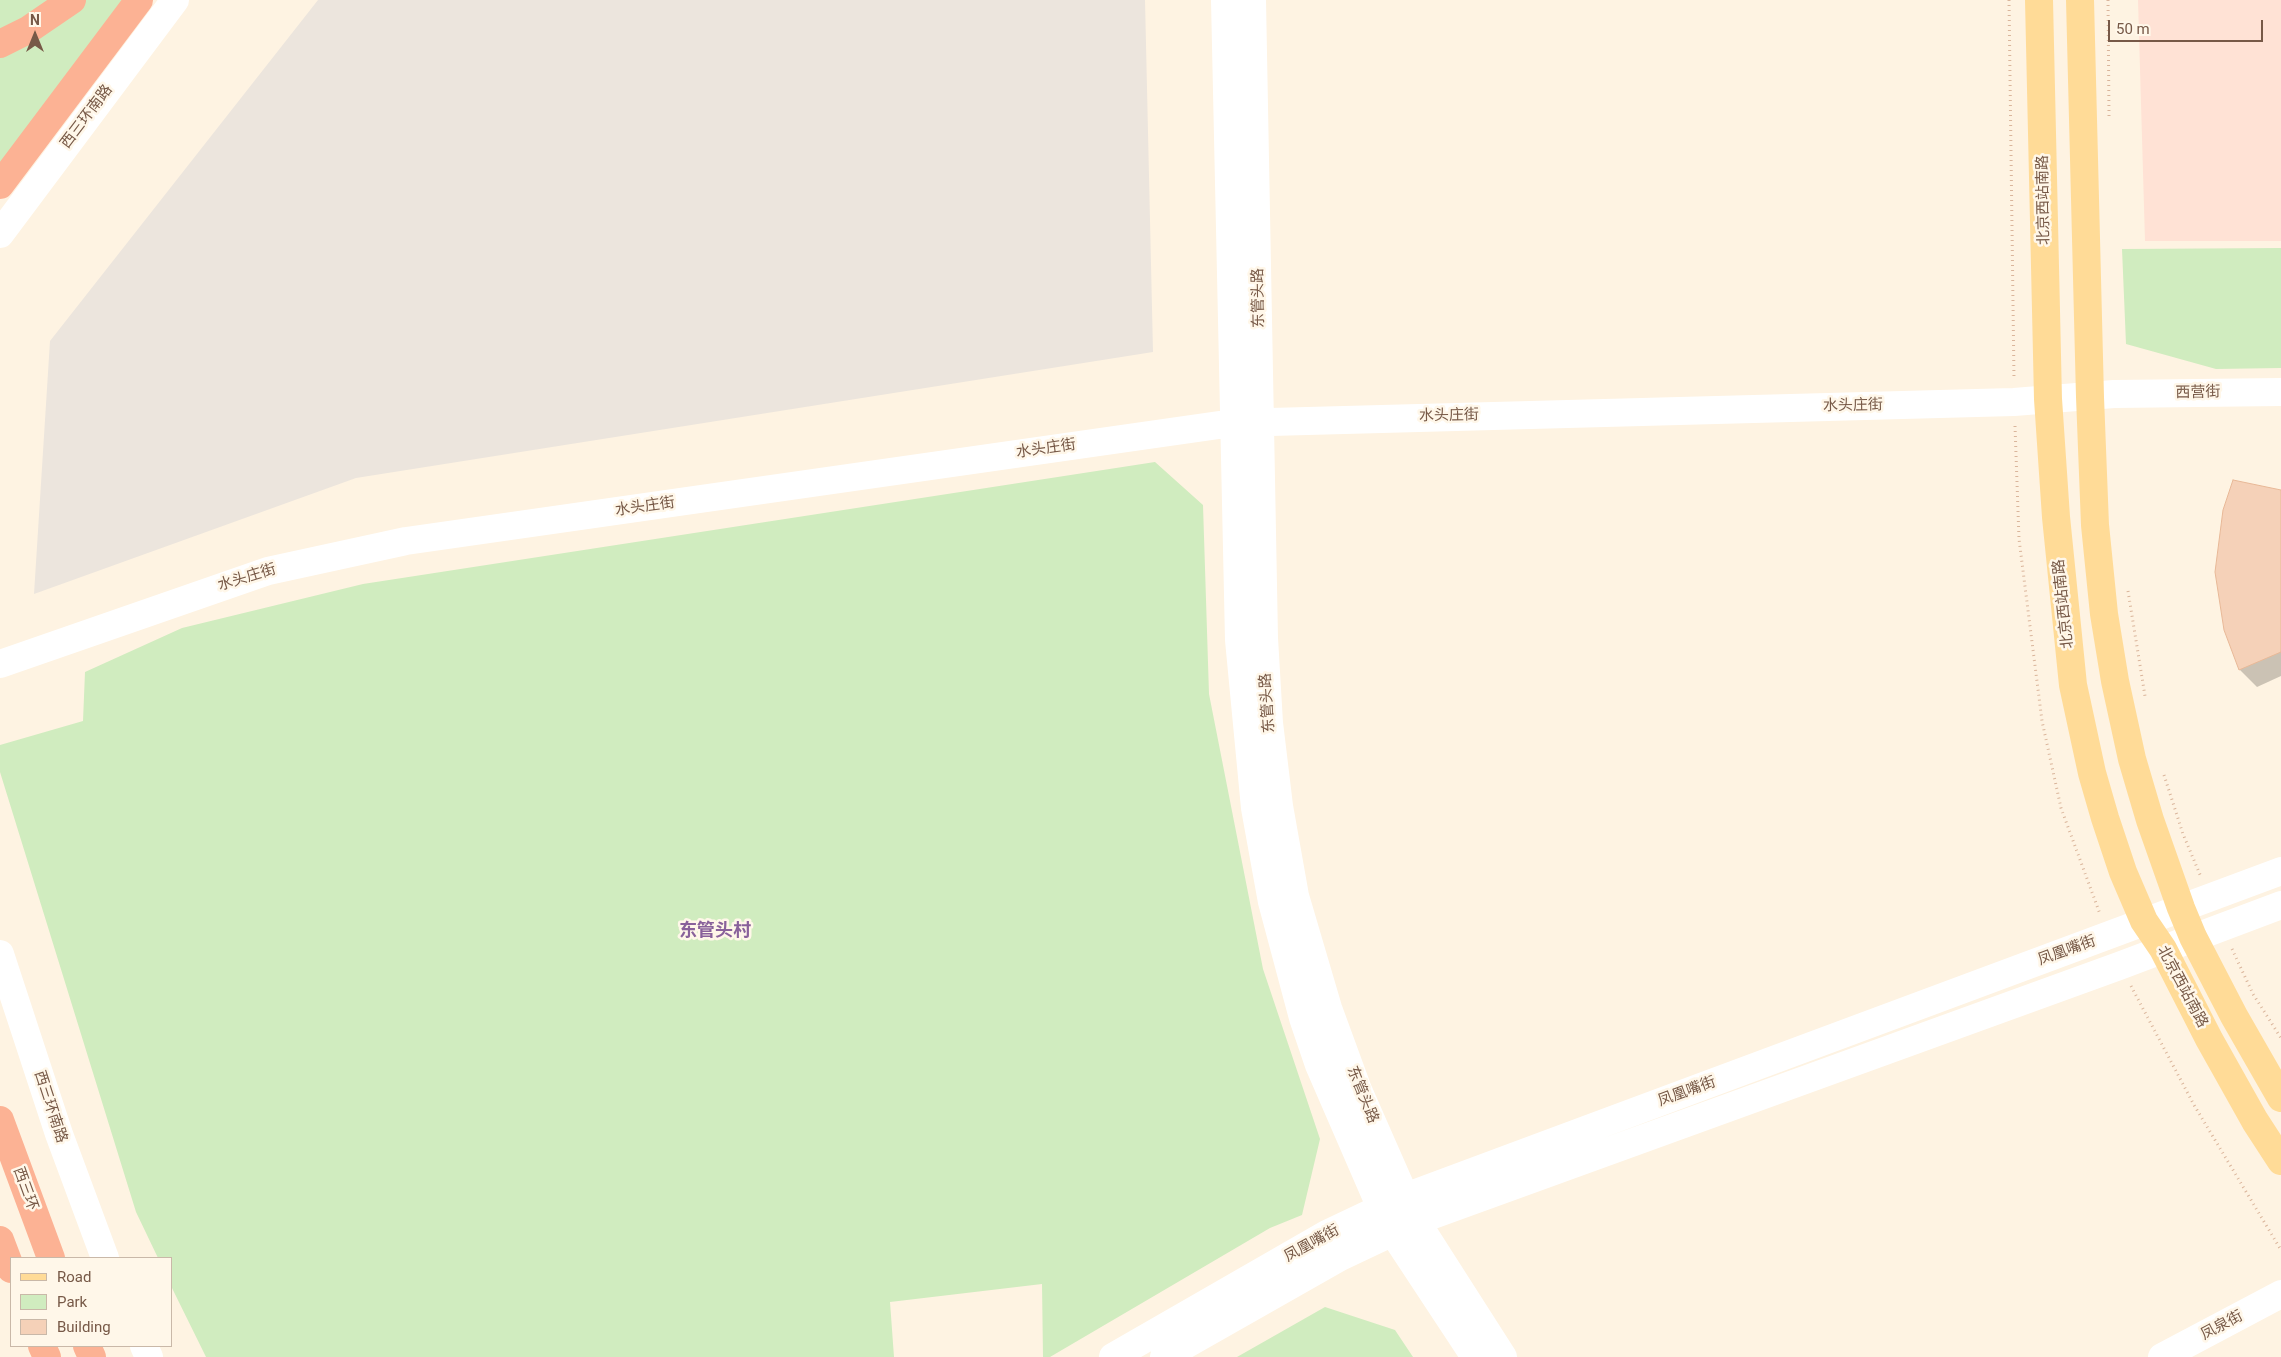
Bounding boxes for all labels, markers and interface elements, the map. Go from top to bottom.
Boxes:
north arrow [10,10,60,60]
scale bar [2111,10,2266,42]
text: N [30,12,40,28]
text: 50 m [2116,20,2150,38]
street label: 西三环南路 [57,82,117,152]
street label: 北京西站南路 [2034,155,2054,245]
street label: 东管头路 [1249,268,1269,328]
street label: 西营街 [2175,384,2221,402]
street label: 水头庄街 [1823,396,1883,416]
street label: 水头庄街 [1419,406,1479,426]
street label: 水头庄街 [1015,436,1077,462]
street label: 水头庄街 [614,494,676,520]
street label: 北京西站南路 [2050,558,2078,650]
street label: 水头庄街 [216,561,278,595]
street label: 东管头路 [1257,672,1279,734]
district label: 东管头村 [679,920,751,942]
street label: 凤凰嘴街 [2036,932,2098,970]
street label: 北京西站南路 [2153,943,2211,1031]
street label: 东管头路 [1342,1064,1382,1126]
street label: 西三环南路 [30,1069,70,1145]
street label: 凤凰嘴街 [1656,1073,1718,1111]
street label: 西三环 [9,1165,41,1213]
street label: 凤凰嘴街 [1281,1222,1343,1266]
legend [10,1257,172,1347]
text: Road [57,1268,91,1286]
text: Park [57,1293,87,1311]
street label: 凤泉街 [2198,1307,2246,1345]
text: Building [57,1318,111,1336]

